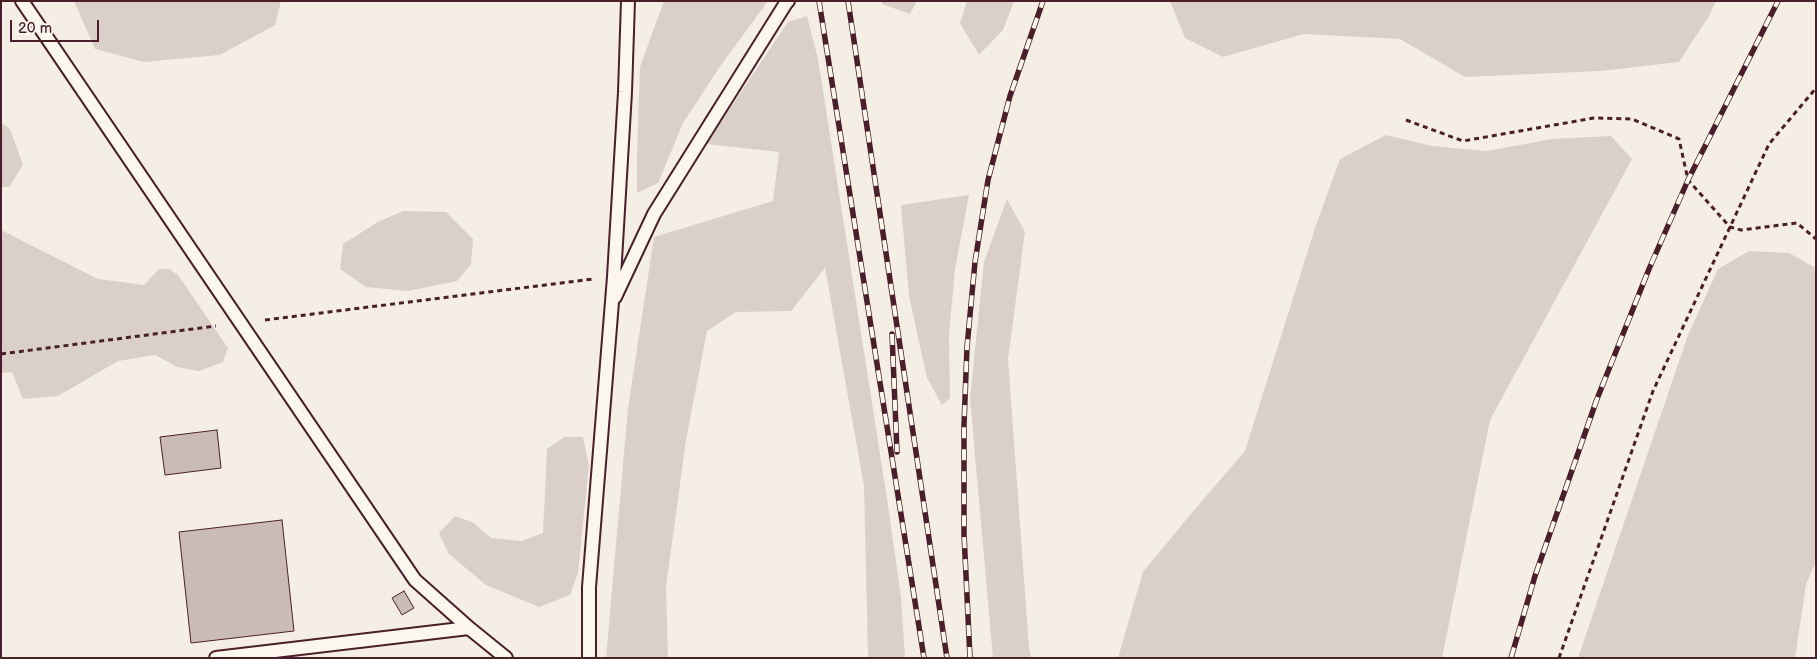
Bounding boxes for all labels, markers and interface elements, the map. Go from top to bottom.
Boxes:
scale bar [12,10,101,42]
text: 20 m [18,19,52,38]

